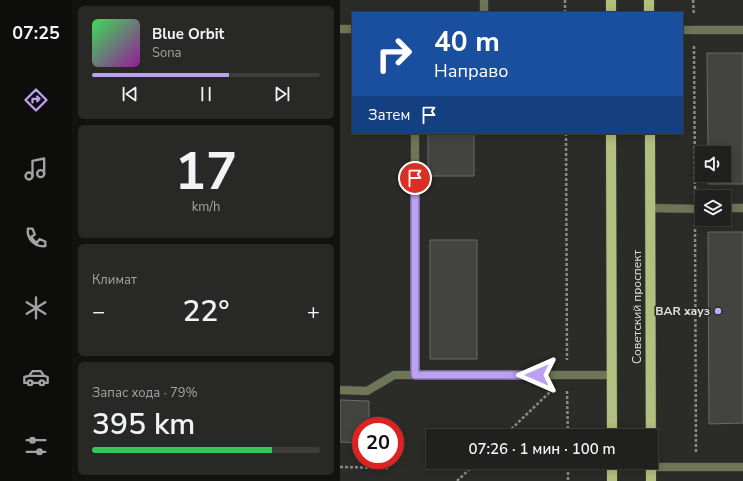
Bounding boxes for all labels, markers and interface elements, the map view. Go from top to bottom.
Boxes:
text: 07:25 [12,21,60,45]
text: 40 m [434,23,500,61]
text: Blue Orbit [152,24,224,44]
icon: right [368,28,420,80]
text: Sona [152,44,182,62]
text: Направо [434,59,508,83]
icon: previous [119,83,141,105]
icon: pause [195,83,217,105]
icon: next [271,83,293,105]
icon: directions [22,86,50,114]
icon: arrive [418,104,440,126]
text: Затем [368,105,410,125]
text: 17 [175,136,237,207]
map controls [695,146,731,226]
button: sound [695,146,731,182]
icon: music [22,155,50,183]
pin [398,161,432,195]
icon: arrive [404,167,426,189]
button: layers [695,190,731,226]
text: km/h [192,198,220,216]
icon: phone [22,224,50,252]
street label: Советский проспект [629,249,645,364]
text: Климат [92,271,137,289]
text: 22° [182,291,230,332]
icon: climate [22,294,50,322]
text: − [92,297,105,327]
text: + [307,297,320,327]
place label: BAR хауз [655,303,710,319]
marker: BAR хауз [713,306,723,316]
position arrow [516,354,558,396]
icon: car [22,363,50,391]
text: Запас хода · 79% [92,384,198,402]
text: 395 km [92,404,195,445]
speed limit sign: 20 [352,417,404,469]
icon: filters [22,432,50,460]
text: 07:26 · 1 мин · 100 m [468,439,616,459]

